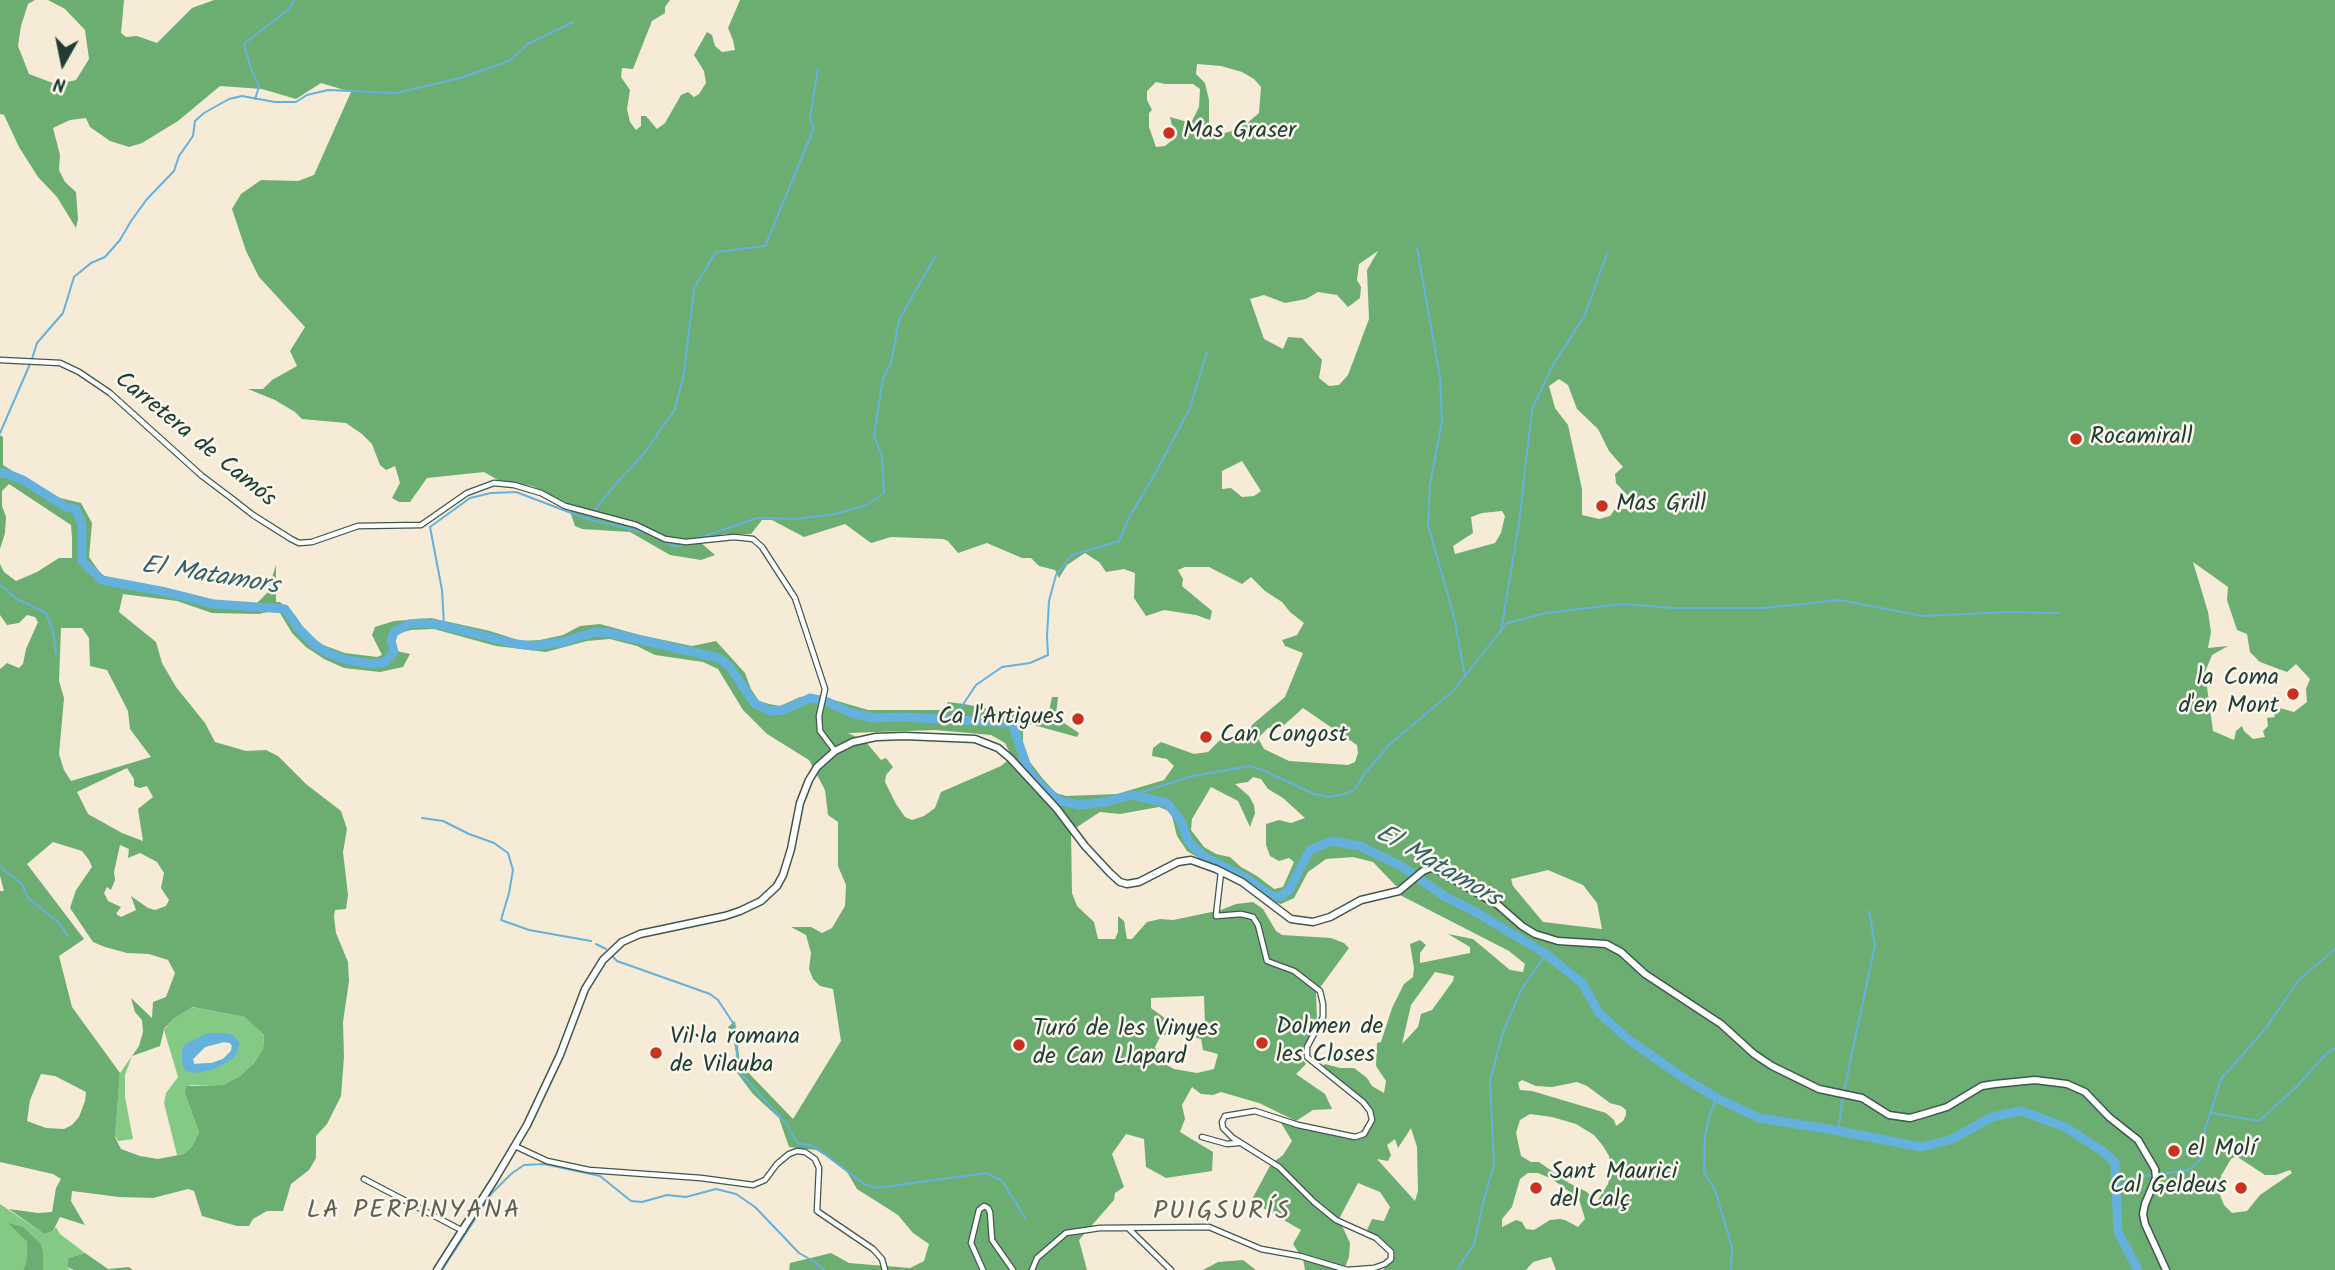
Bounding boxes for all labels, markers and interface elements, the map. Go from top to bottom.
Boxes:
north arrow [28,28,98,98]
text: N [51,68,68,99]
place label: Mas Graser [1183,119,1296,147]
marker: Mas Graser [1161,125,1177,141]
street label: Carretera de Camós [107,367,281,515]
place label: Rocamirall [2090,425,2193,453]
marker: Rocamirall [2068,431,2084,447]
place label: Mas Grill [1616,492,1706,520]
marker: Mas Grill [1594,498,1610,514]
water label: El Matamors [139,552,281,604]
place label: la Coma d'en Mont [2178,666,2279,722]
marker: la Coma d'en Mont [2285,686,2301,702]
place label: Ca l'Artigues [938,705,1064,733]
marker: Ca l'Artigues [1070,711,1086,727]
place label: Can Congost [1220,723,1348,751]
marker: Can Congost [1198,729,1214,745]
water label: El Matamors [1369,820,1505,916]
place label: Dolmen de les Closes [1276,1015,1383,1071]
place label: Turó de les Vinyes de Can Llapard [1033,1017,1218,1073]
place label: Vil·la romana de Vilauba [670,1025,800,1081]
marker: Dolmen de les Closes [1254,1035,1270,1051]
marker: Turó de les Vinyes de Can Llapard [1011,1037,1027,1053]
marker: Vil·la romana de Vilauba [648,1045,664,1061]
place label: el Molí [2188,1137,2256,1165]
marker: el Molí [2166,1143,2182,1159]
place label: Sant Maurici del Calç [1550,1160,1677,1216]
place label: Cal Geldeus [2110,1174,2227,1202]
marker: Sant Maurici del Calç [1528,1180,1544,1196]
marker: Cal Geldeus [2233,1180,2249,1196]
district label: LA PERPINYANA [308,1197,520,1229]
district label: PUIGSURÍS [1154,1198,1290,1230]

